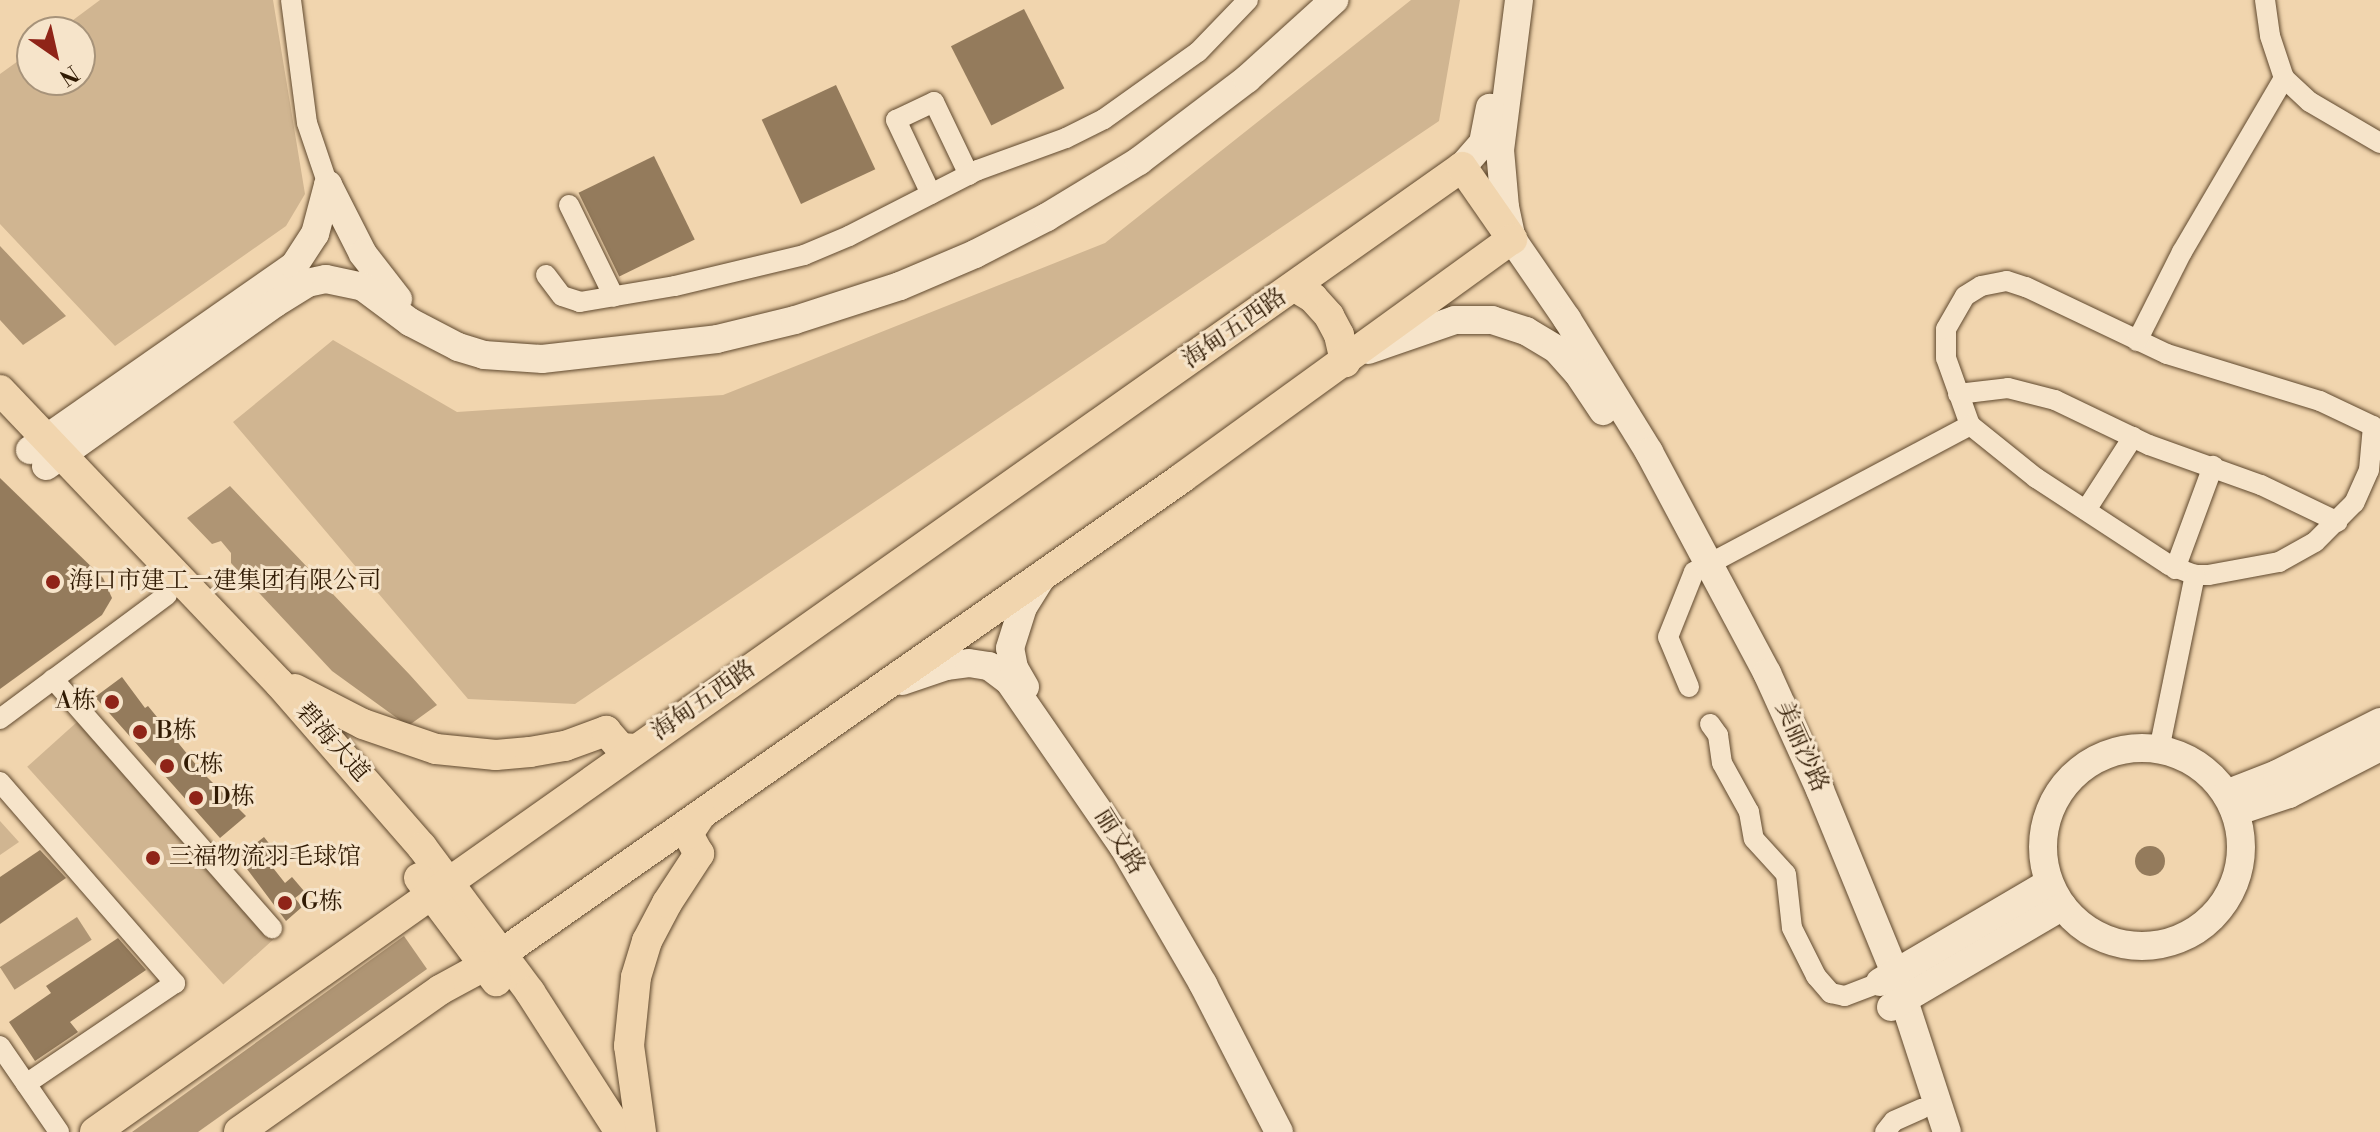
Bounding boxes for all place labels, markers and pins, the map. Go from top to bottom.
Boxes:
place label: 海口市建工一建集团有限公司 [69,568,381,596]
marker: 海口市建工一建集团有限公司 [44,573,62,591]
place label: A栋 [56,688,96,716]
marker: A栋 [103,693,121,711]
place label: B栋 [156,718,197,746]
marker: B栋 [131,723,149,741]
place label: C栋 [183,752,223,780]
marker: C栋 [158,757,176,775]
place label: D栋 [212,784,255,812]
marker: D栋 [187,789,205,807]
place label: 三福物流羽毛球馆 [169,844,361,872]
marker: 三福物流羽毛球馆 [144,849,162,867]
place label: G栋 [301,889,343,917]
marker: G栋 [276,894,294,912]

